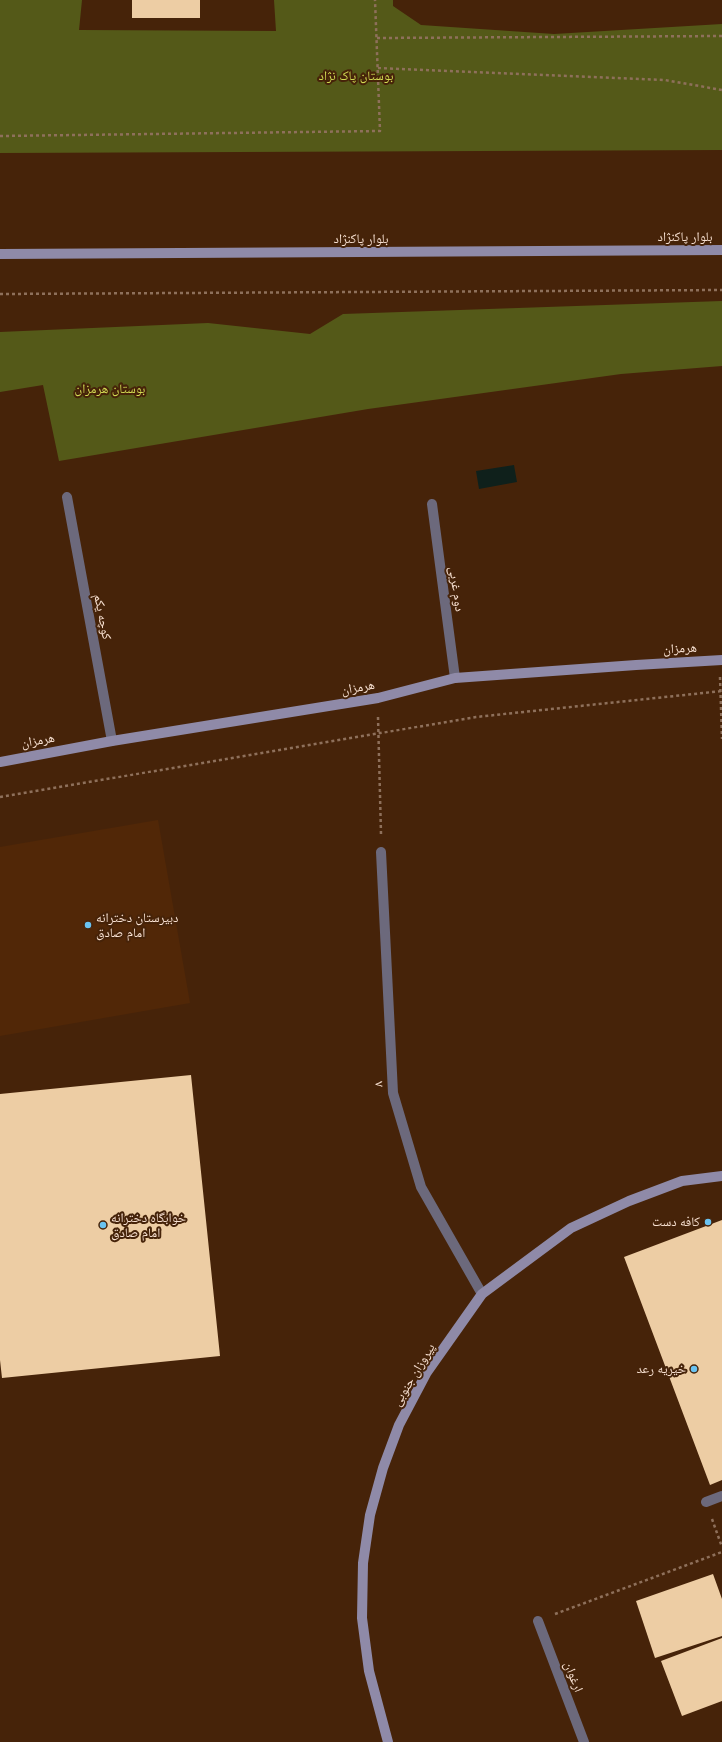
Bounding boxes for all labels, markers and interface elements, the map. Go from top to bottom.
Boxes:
park label: بوستان پاک نژاد [319,68,393,84]
street label: بلوار پاکنژاد [658,229,712,245]
street label: بلوار پاکنژاد [334,231,388,247]
park label: بوستان هرمزان [75,381,145,397]
street label: دوم غربی [445,565,467,613]
street label: کوچه یکم [90,593,114,641]
street label: هرمزان [663,640,697,658]
street label: هرمزان [340,677,376,699]
street label: هرمزان [20,730,56,752]
place label: دبیرستان دخترانه امام صادق [96,910,178,941]
marker: دبیرستان دخترانه امام صادق [83,920,93,930]
street label: ۸ [371,1081,387,1087]
place label: خوابگاه دخترانه امام صادق [111,1210,186,1241]
place label: کافه دست [652,1214,700,1230]
marker: کافه دست [703,1217,713,1227]
marker: خوابگاه دخترانه امام صادق [98,1220,108,1230]
street label: پیروزان جنوبی [389,1341,439,1409]
place label: خیریه رعد [636,1361,686,1377]
marker: خیریه رعد [689,1364,699,1374]
street label: ارغوان [560,1660,586,1694]

